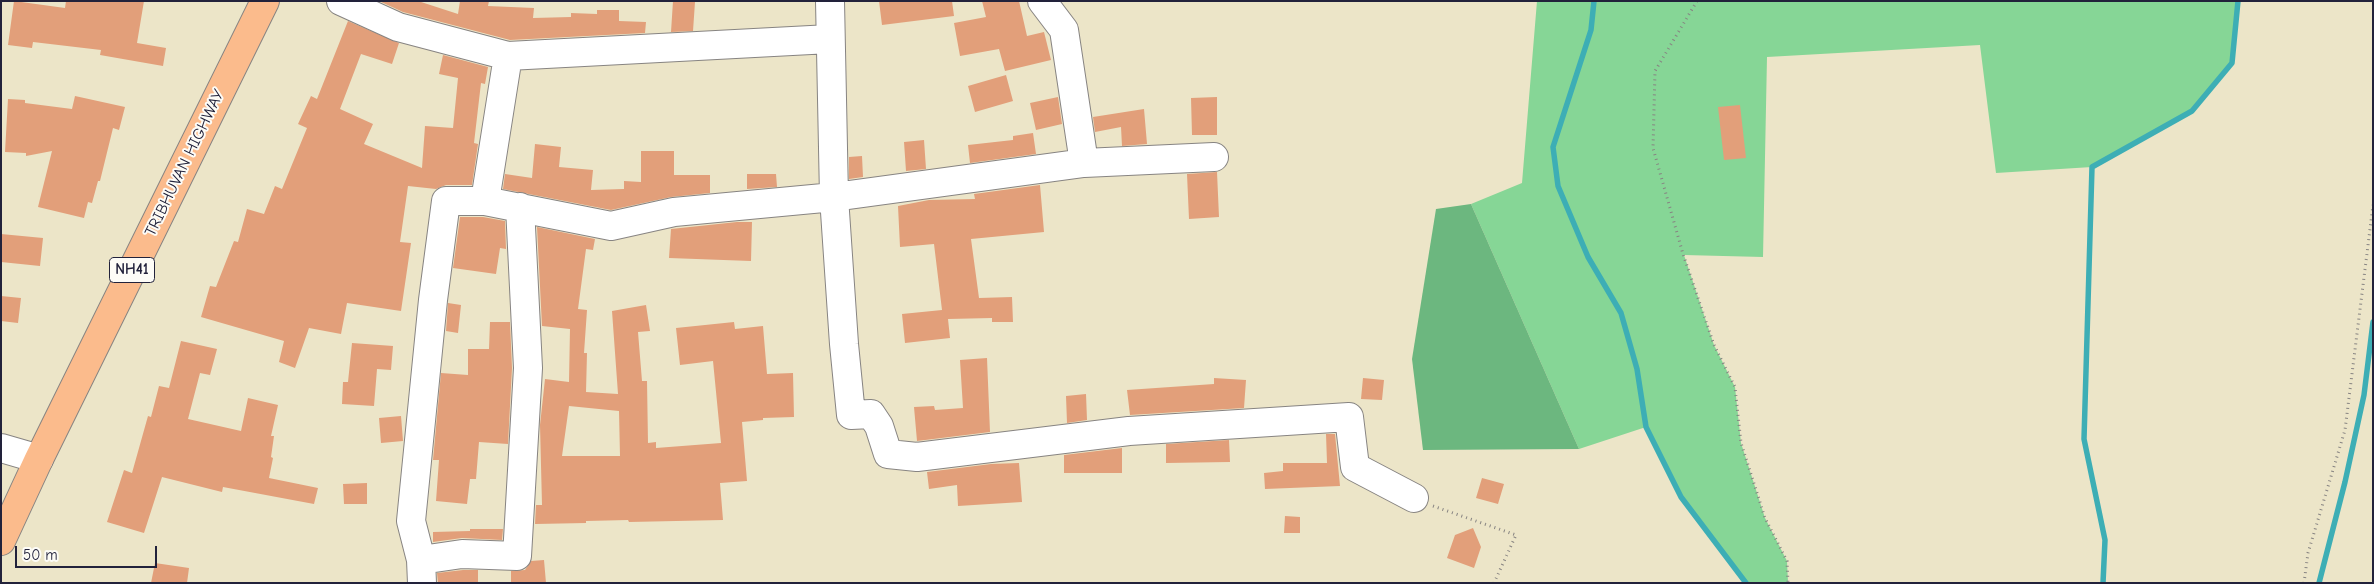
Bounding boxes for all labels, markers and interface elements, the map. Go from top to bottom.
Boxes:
street label: TRIBHUVAN HIGHWAY [141,87,229,239]
road number: NH41 [110,258,154,282]
scale bar [18,536,160,568]
text: 50 m [23,546,58,564]

